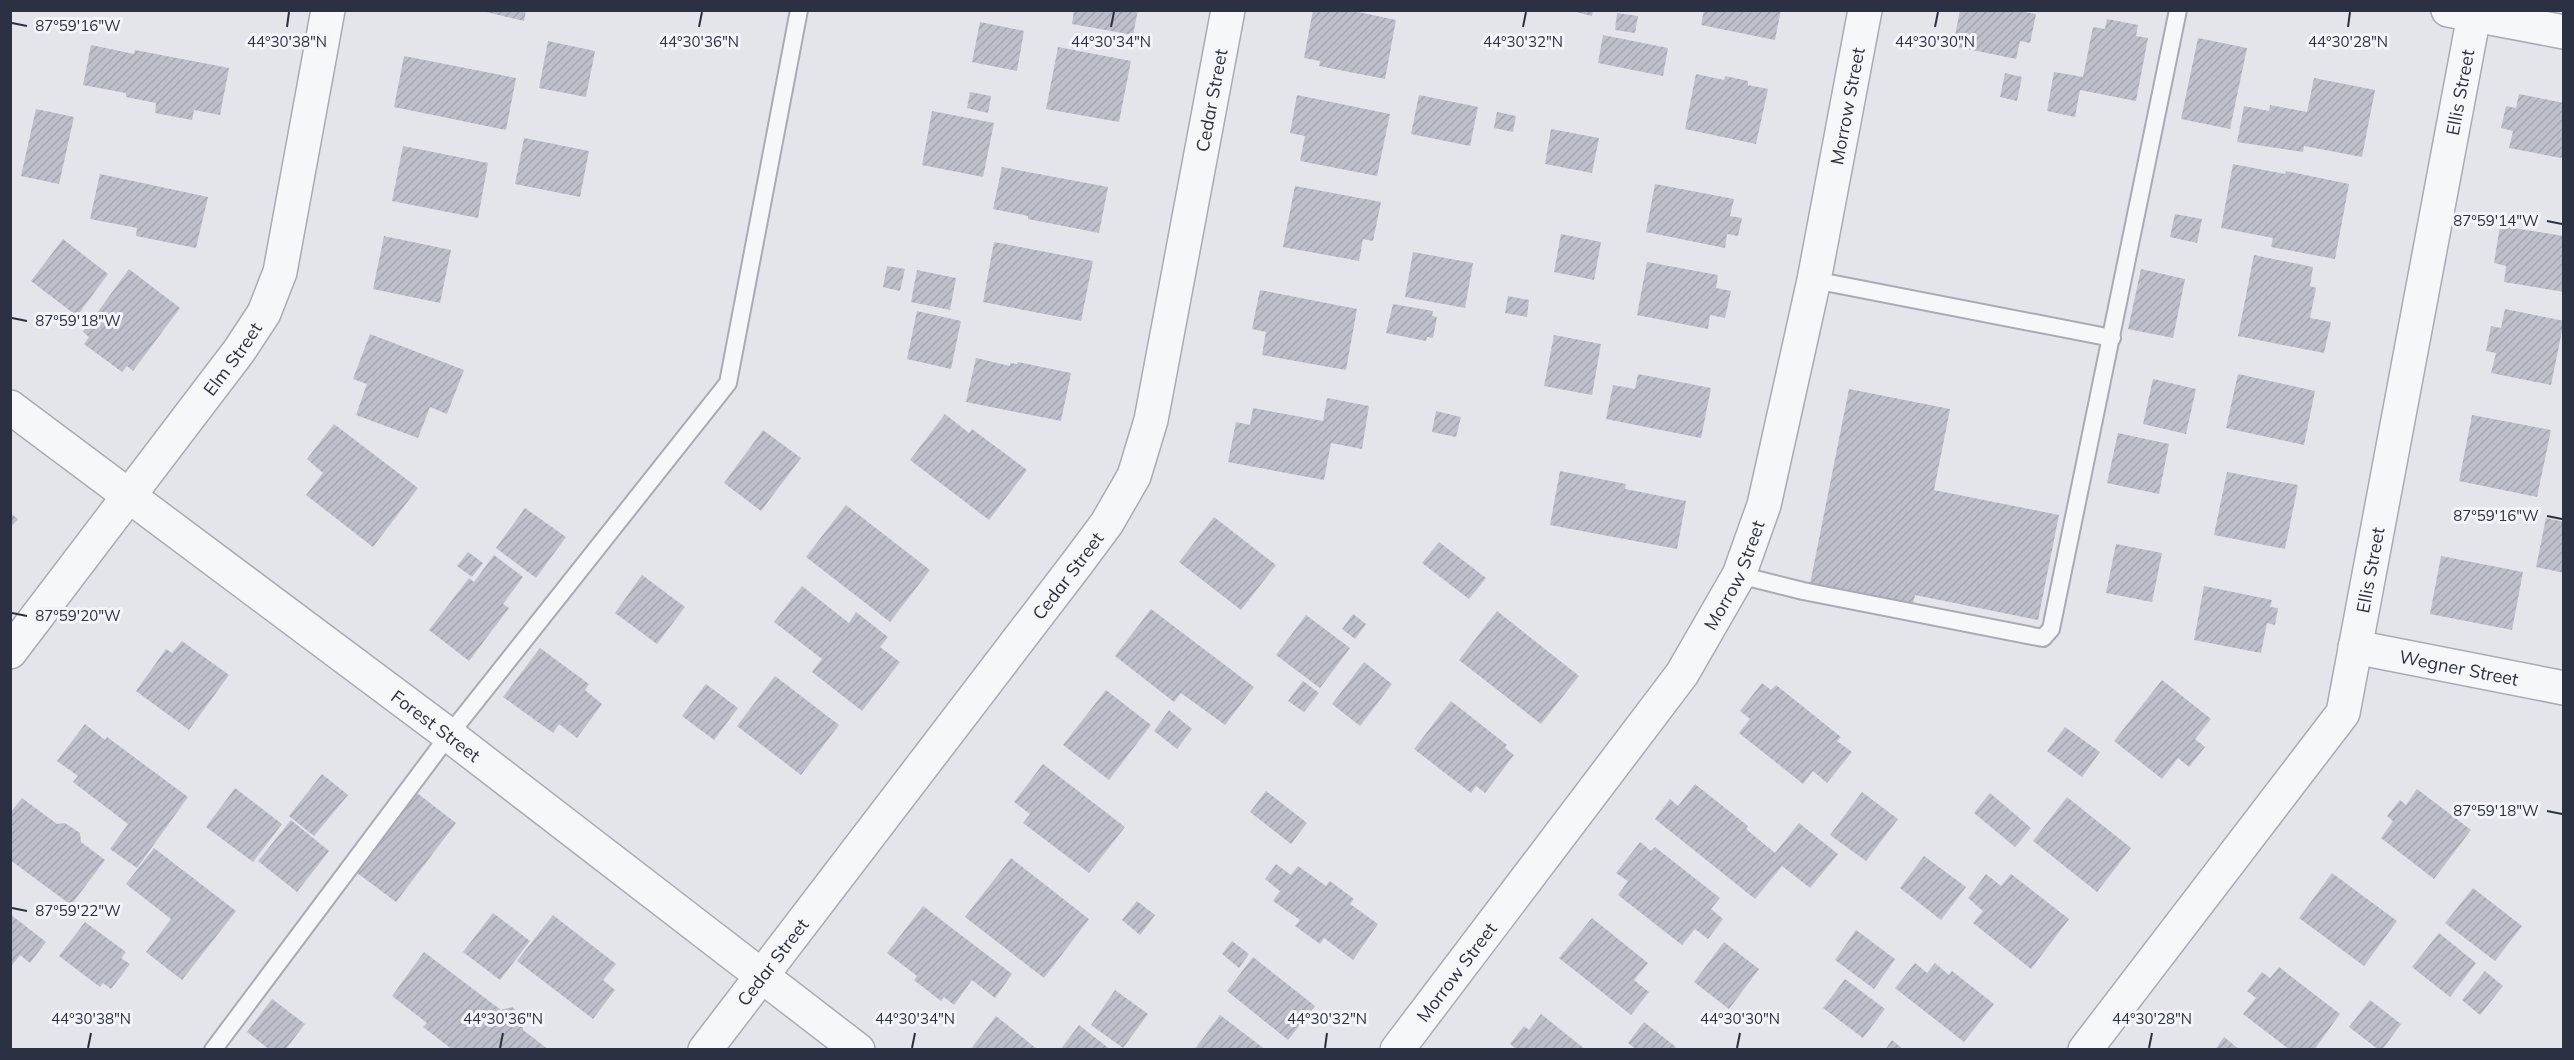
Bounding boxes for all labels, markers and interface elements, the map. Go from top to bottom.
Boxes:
text: 87°59'16"W [35,16,121,35]
text: 44°30'38"N [247,32,327,51]
text: 44°30'36"N [659,32,739,51]
text: 44°30'34"N [1071,32,1151,51]
text: 44°30'32"N [1483,32,1563,51]
text: 44°30'30"N [1895,32,1975,51]
text: 44°30'28"N [2308,32,2388,51]
street label: Morrow Street [1825,45,1869,167]
street label: Cedar Street [1190,47,1232,153]
street label: Ellis Street [2440,47,2479,137]
text: 87°59'14"W [2453,211,2539,230]
text: 87°59'18"W [35,311,121,330]
street label: Elm Street [198,318,266,400]
text: 87°59'16"W [2453,506,2539,525]
street label: Morrow Street [1698,517,1769,634]
street label: Ellis Street [2351,525,2389,615]
street label: Cedar Street [1027,527,1108,624]
text: 87°59'20"W [35,606,121,625]
street label: Wegner Street [2397,644,2521,690]
street label: Forest Street [387,684,485,767]
text: 87°59'18"W [2453,801,2539,820]
text: 87°59'22"W [35,901,121,920]
street label: Cedar Street [732,913,813,1010]
street label: Morrow Street [1411,918,1501,1026]
text: 44°30'38"N [51,1009,131,1028]
text: 44°30'36"N [463,1009,543,1028]
text: 44°30'34"N [875,1009,955,1028]
text: 44°30'32"N [1287,1009,1367,1028]
text: 44°30'30"N [1700,1009,1780,1028]
text: 44°30'28"N [2112,1009,2192,1028]

